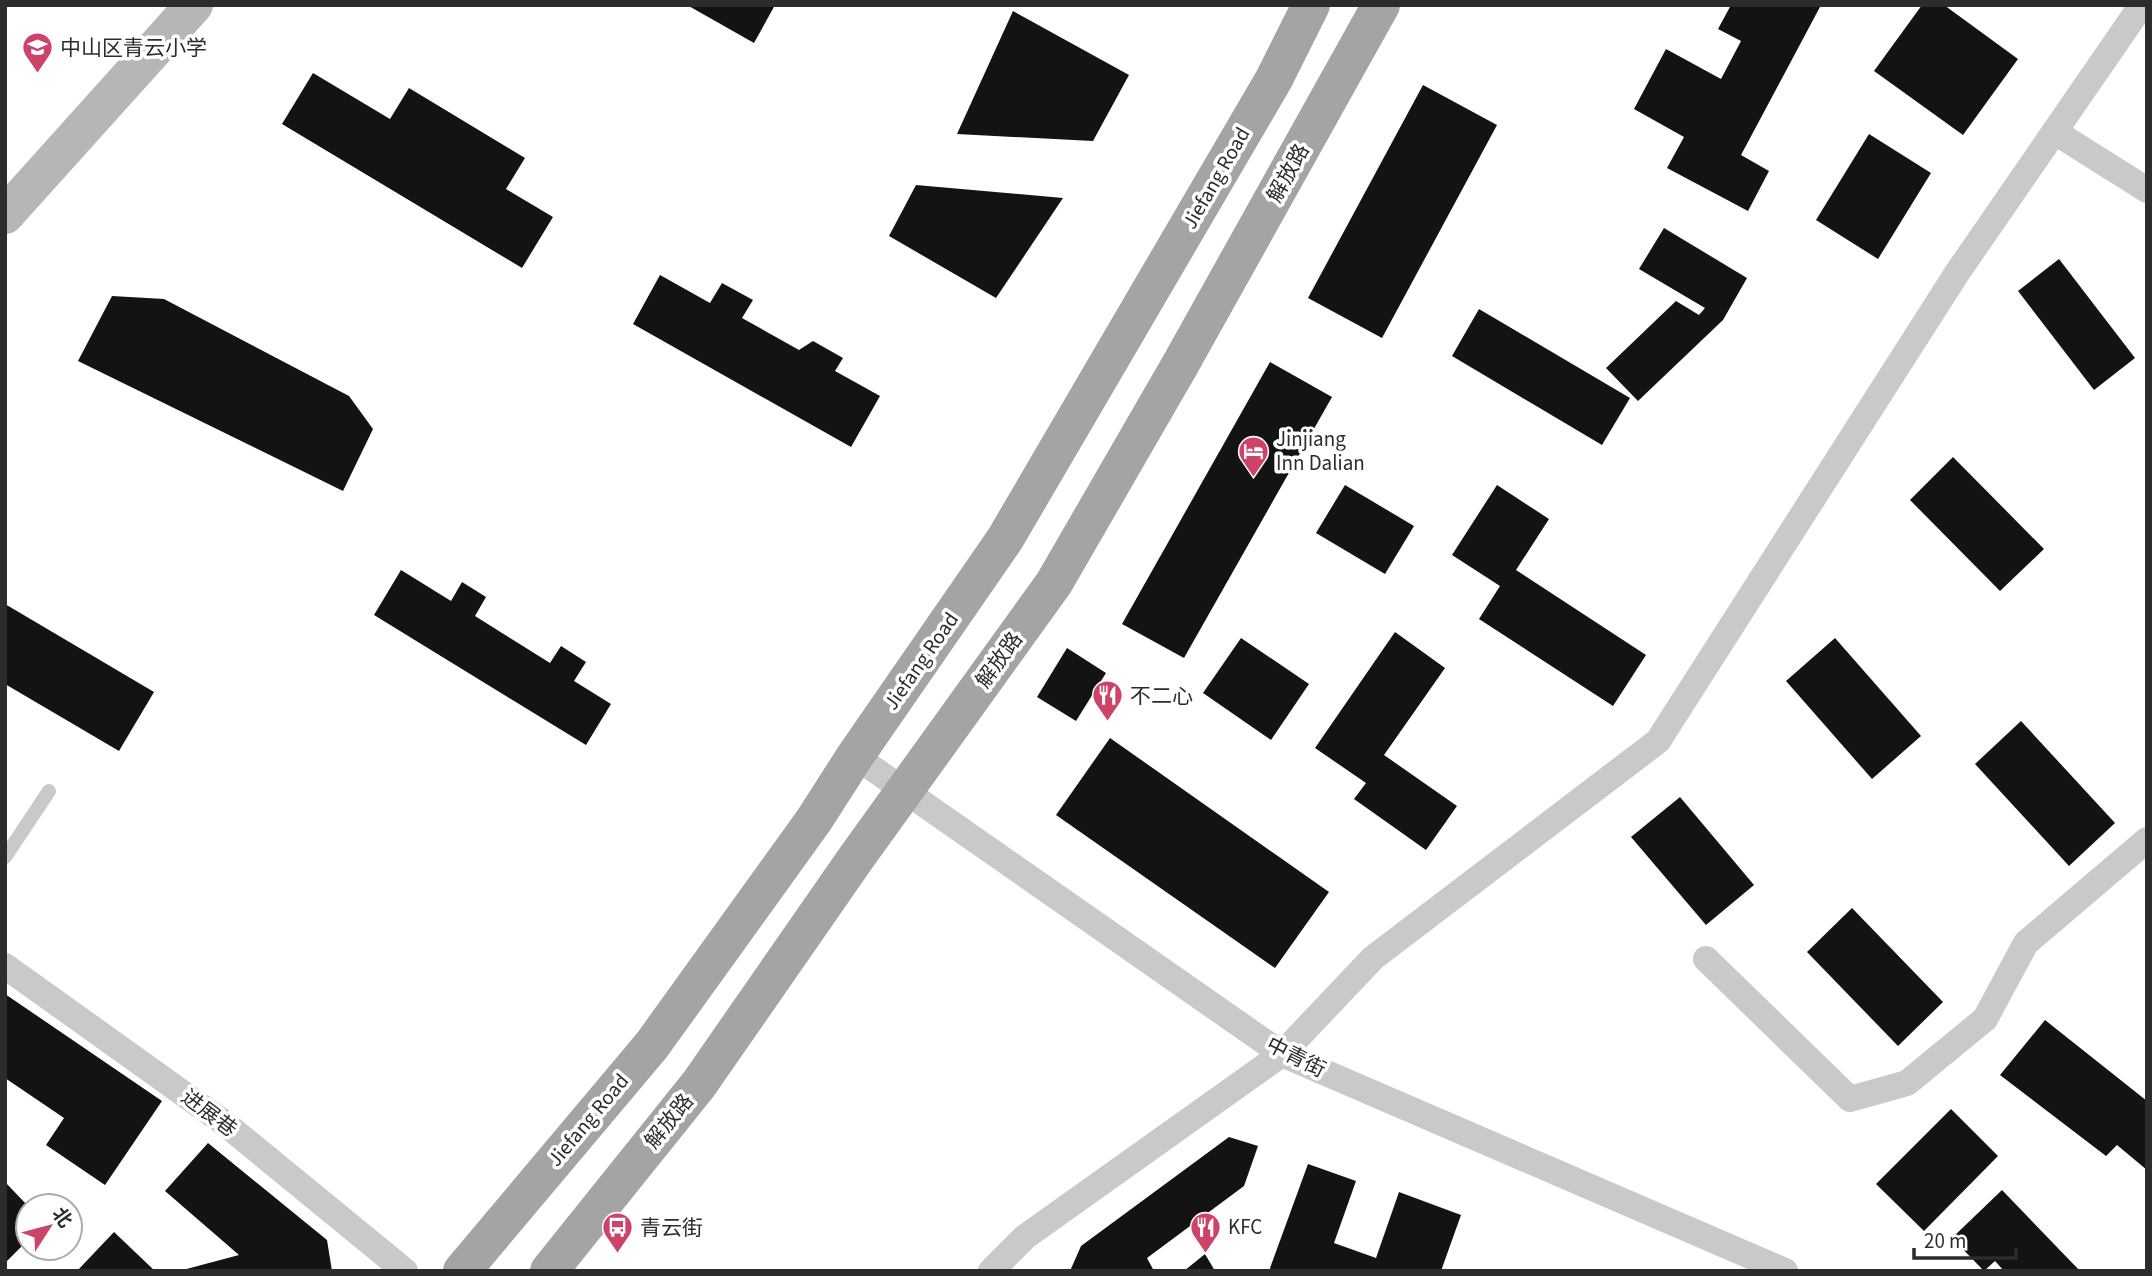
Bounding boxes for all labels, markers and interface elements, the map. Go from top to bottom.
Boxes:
school or university icon: 中山区青云小学 [20,31,54,75]
place label: 中山区青云小学 [60,33,207,63]
street label: Jiefang Road [1175,121,1257,235]
street label: 解放路 [1260,138,1316,208]
place label: Jinjiang Inn Dalian [1276,424,1365,478]
hotel icon: Jinjiang Inn Dalian [1236,434,1270,478]
street label: Jiefang Road [876,606,966,716]
street label: 解放路 [968,626,1030,694]
restaurant icon: 不二心 [1090,679,1124,723]
place label: 不二心 [1130,681,1193,711]
street label: 中青街 [1261,1029,1331,1085]
street label: Jiefang Road [540,1067,636,1173]
street label: 进展巷 [175,1082,243,1144]
street label: 解放路 [638,1087,700,1155]
north arrow [14,1192,84,1262]
text: 北 [45,1202,78,1234]
restaurant icon: KFC [1188,1210,1222,1254]
bus stop icon: 青云街 [600,1211,634,1255]
place label: KFC [1228,1212,1262,1242]
place label: 青云街 [640,1213,703,1243]
scale bar [1914,1216,2016,1260]
text: 20 m [1924,1226,1966,1256]

